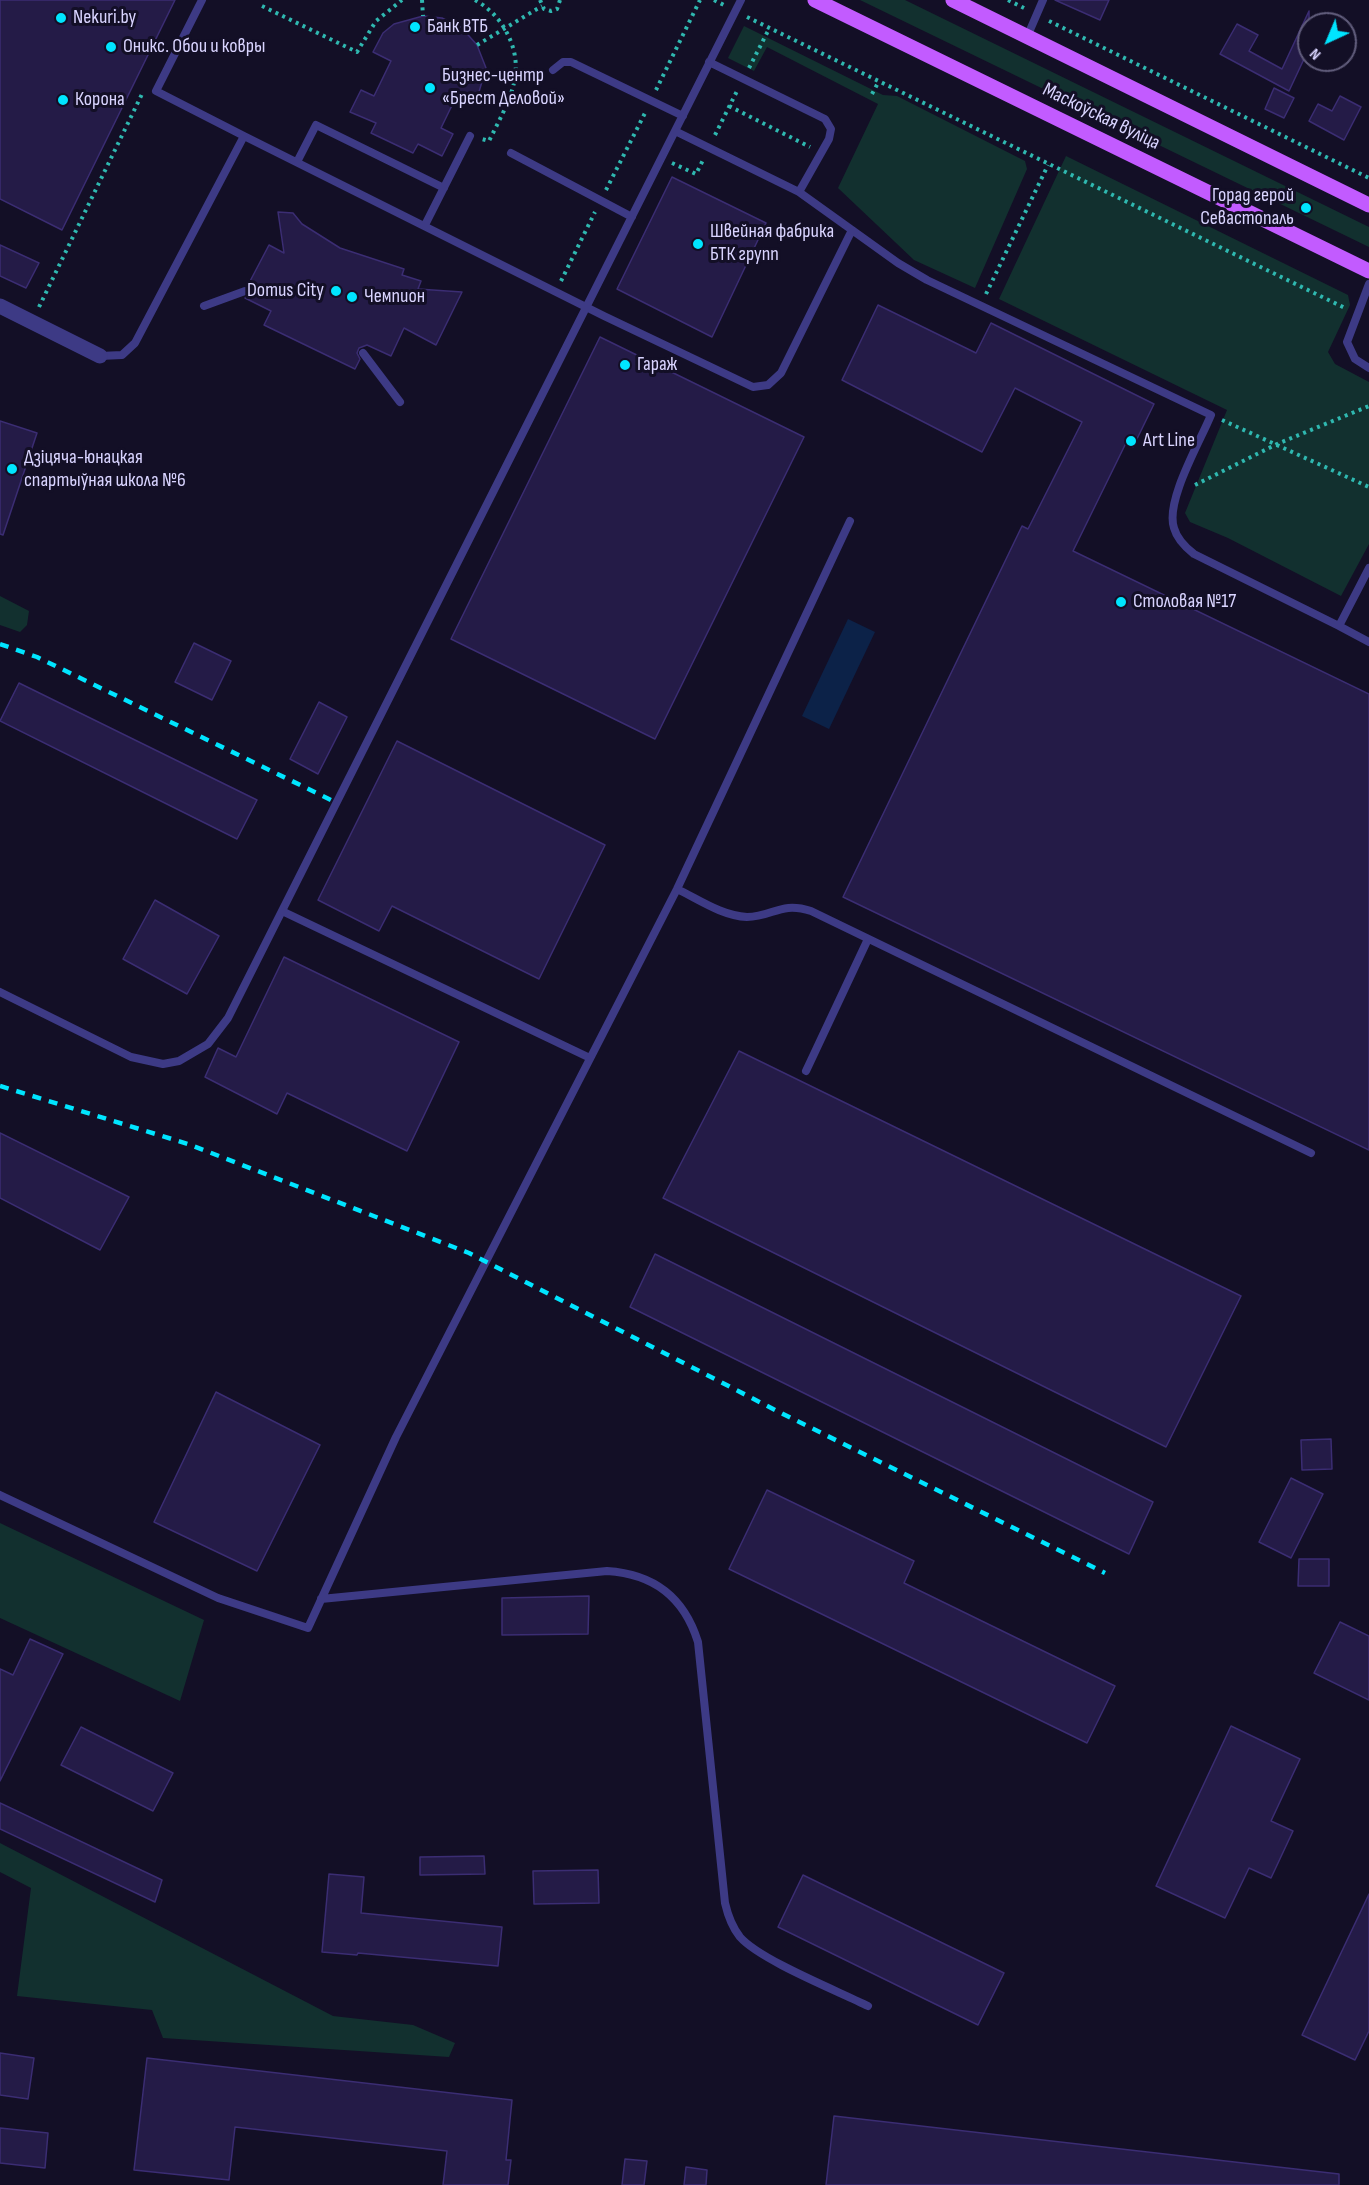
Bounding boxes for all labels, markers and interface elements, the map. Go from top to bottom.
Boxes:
place label: Nekuri.by [73,6,136,30]
marker: Nekuri.by [54,11,68,25]
north arrow [1297,12,1357,72]
place label: Банк ВТБ [427,15,488,39]
marker: Банк ВТБ [408,20,422,34]
place label: Оникс. Обои и ковры [123,35,265,59]
marker: Оникс. Обои и ковры [104,40,118,54]
text: N [1306,44,1325,64]
place label: Бизнес-центр «Брест Деловой» [442,64,565,111]
street label: Маскоўская вуліца [1038,78,1164,156]
marker: Бизнес-центр «Брест Деловой» [423,81,437,95]
place label: Корона [75,88,125,112]
marker: Корона [56,93,70,107]
place label: Горад герой Севастопаль [1200,184,1294,231]
marker: Горад герой Севастопаль [1299,201,1313,215]
place label: Швейная фабрика БТК групп [710,220,834,267]
marker: Швейная фабрика БТК групп [691,237,705,251]
place label: Domus City [247,279,324,303]
marker: Domus City [329,284,343,298]
place label: Чемпион [364,285,425,309]
marker: Чемпион [345,290,359,304]
place label: Гараж [637,353,677,377]
marker: Гараж [618,358,632,372]
place label: Art Line [1143,429,1195,453]
marker: Art Line [1124,434,1138,448]
place label: Дзіцяча-юнацкая спартыўная школа №6 [24,446,186,493]
marker: Дзіцяча-юнацкая спартыўная школа №6 [5,462,19,476]
place label: Столовая №17 [1133,590,1236,614]
marker: Столовая №17 [1114,595,1128,609]

